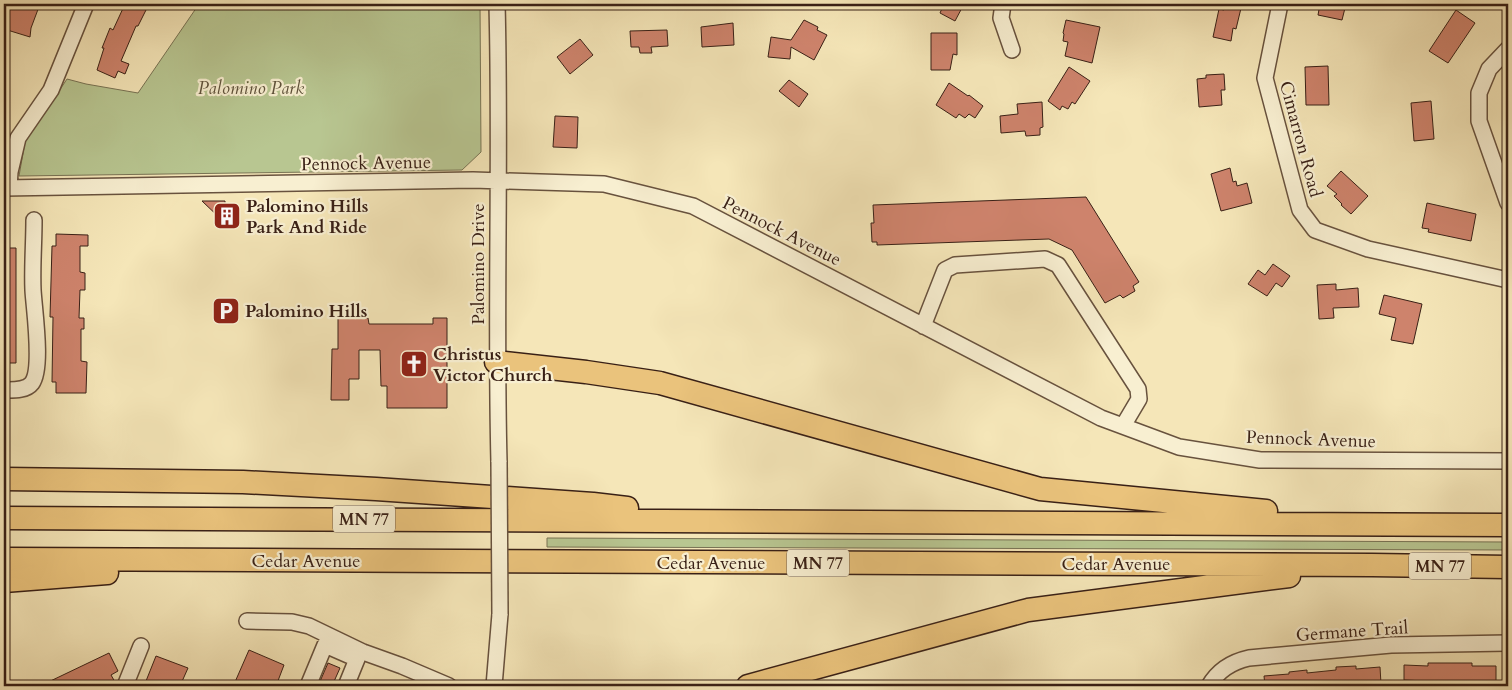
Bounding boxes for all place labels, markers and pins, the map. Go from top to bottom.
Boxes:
place label: Palomino Hills Park And Ride [246,194,368,240]
building icon: Palomino Hills Park And Ride [212,201,242,231]
parking icon: Palomino Hills [211,296,241,326]
place label: Palomino Hills [245,299,367,324]
place label: Christus Victor Church [433,342,553,388]
church icon: Christus Victor Church [399,349,429,379]

